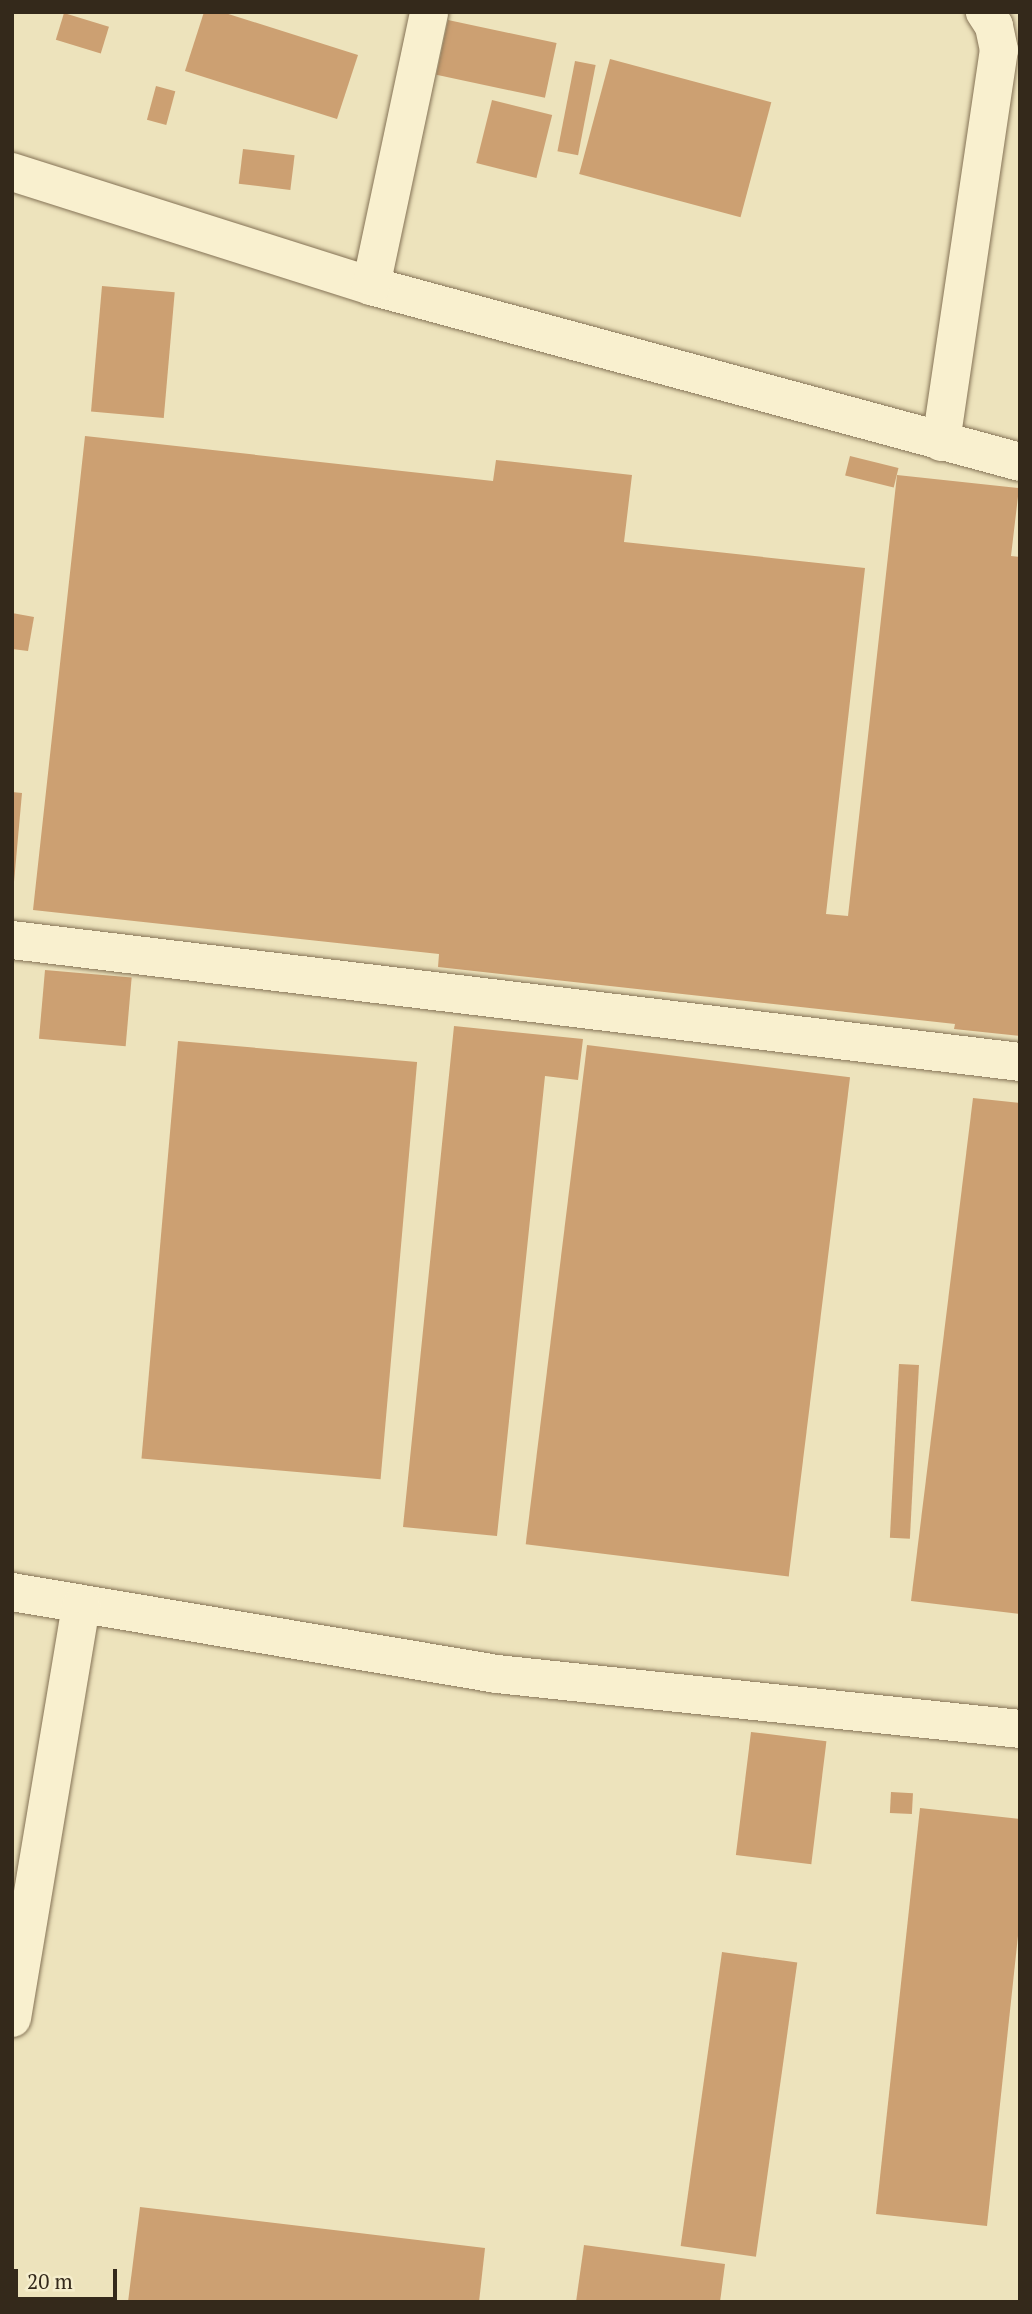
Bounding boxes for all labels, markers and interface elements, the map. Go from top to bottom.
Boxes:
scale bar [18,2254,121,2298]
text: 20 m [27,2267,73,2295]

